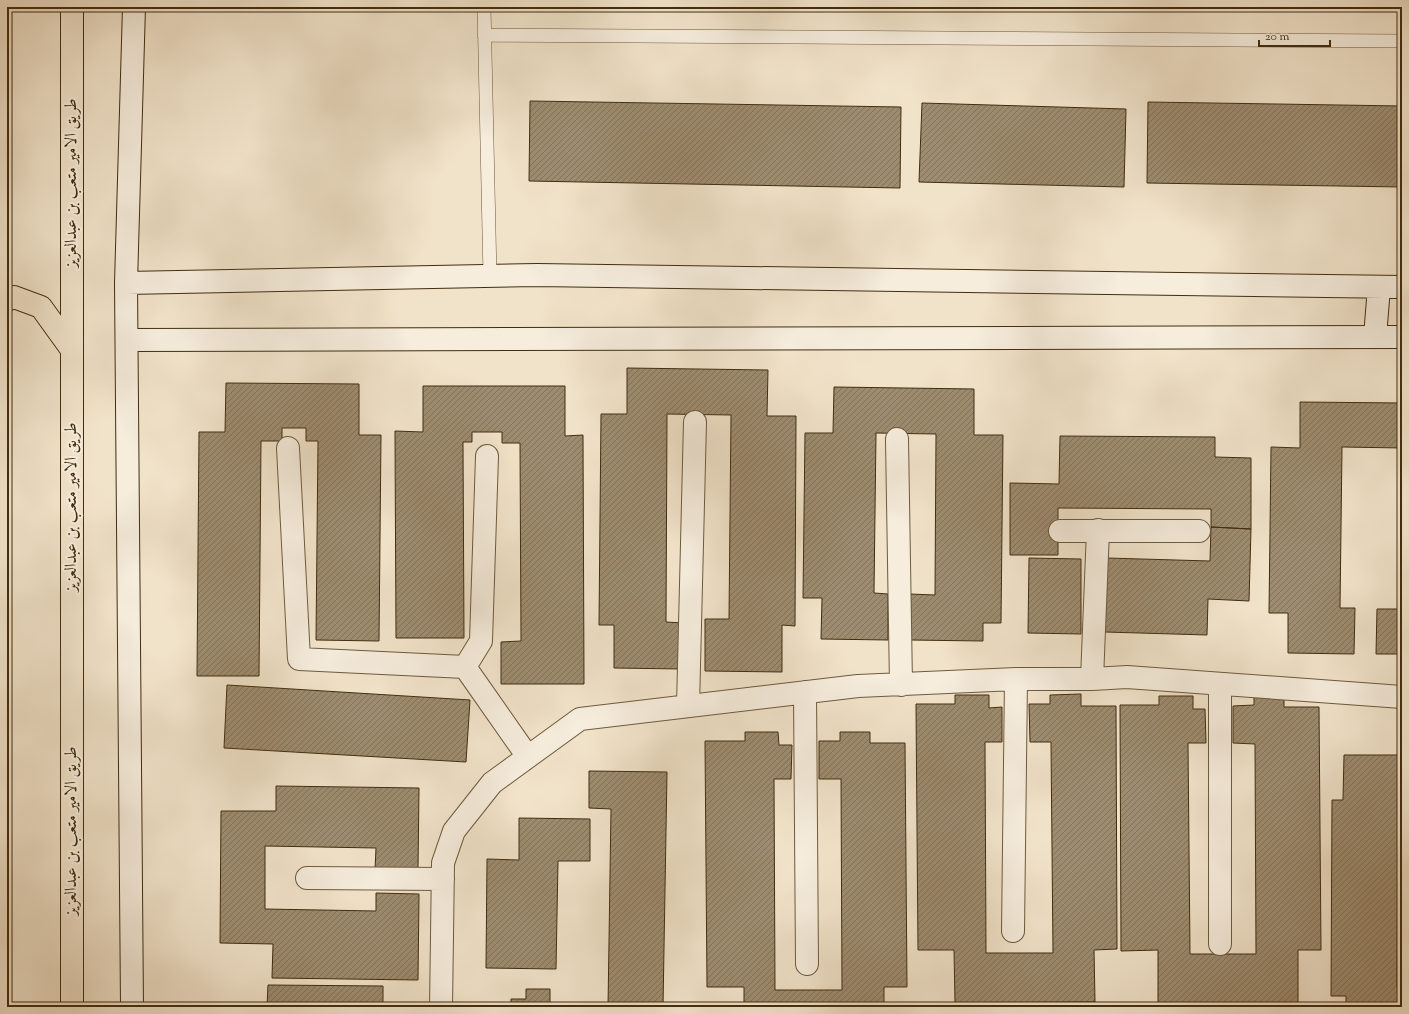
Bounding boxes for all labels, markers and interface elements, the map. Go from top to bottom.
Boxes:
scale bar [1259,22,1330,48]
text: 20 m [1265,28,1290,46]
street label: طريق الامير متعب بن عبدالعزيز [60,98,84,270]
street label: طريق الامير متعب بن عبدالعزيز [60,422,84,594]
street label: طريق الامير متعب بن عبدالعزيز [60,746,84,918]

